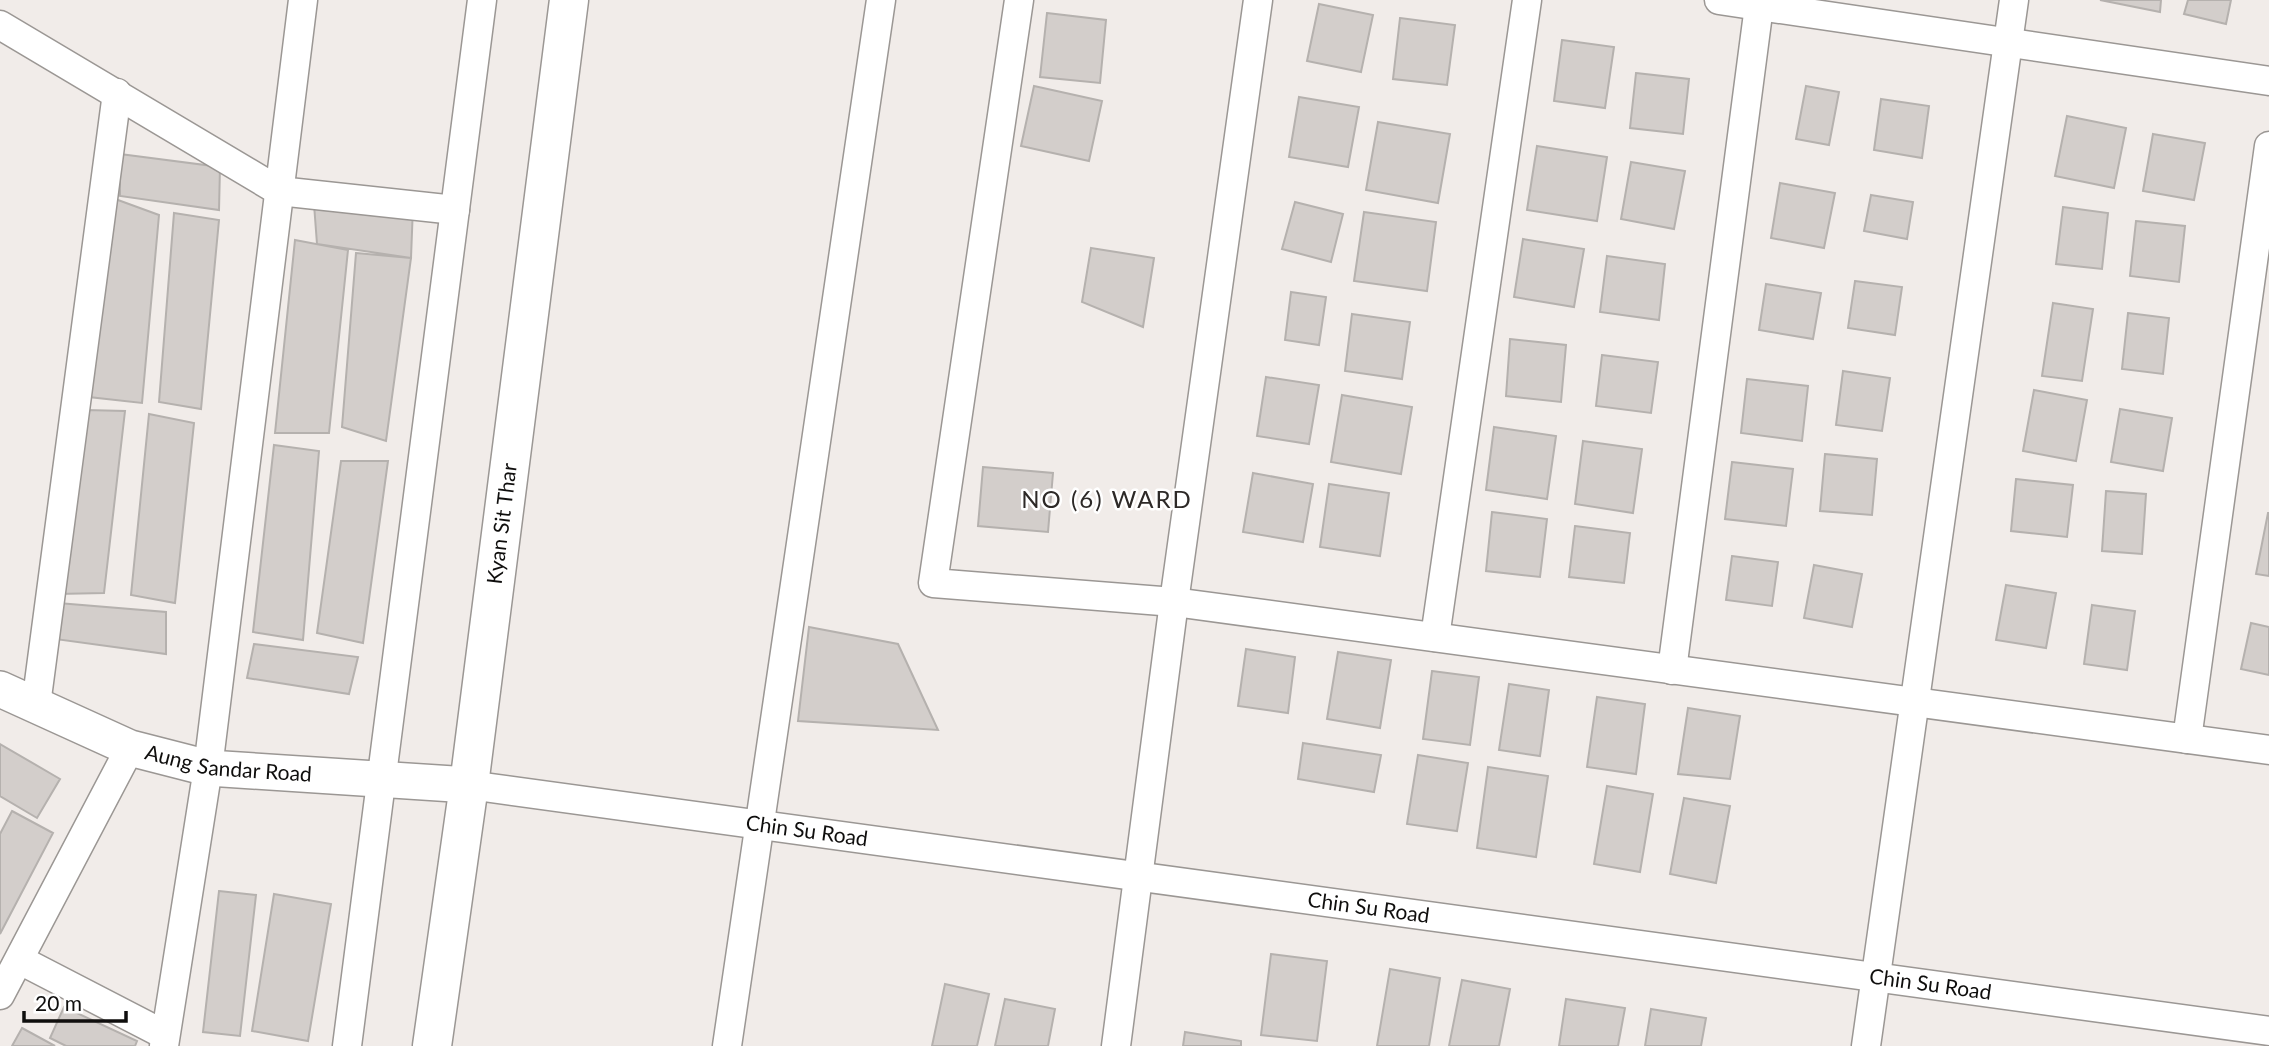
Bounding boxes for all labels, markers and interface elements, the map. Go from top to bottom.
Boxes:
street label: Kyan Sit Thar [481,461,521,585]
district label: NO (6) WARD [1021,484,1193,513]
street label: Aung Sandar Road [143,738,313,786]
street label: Chin Su Road [745,809,870,850]
street label: Chin Su Road [1306,886,1431,927]
street label: Chin Su Road [1868,963,1993,1004]
scale bar [24,979,126,1023]
text: 20 m [35,990,82,1015]

